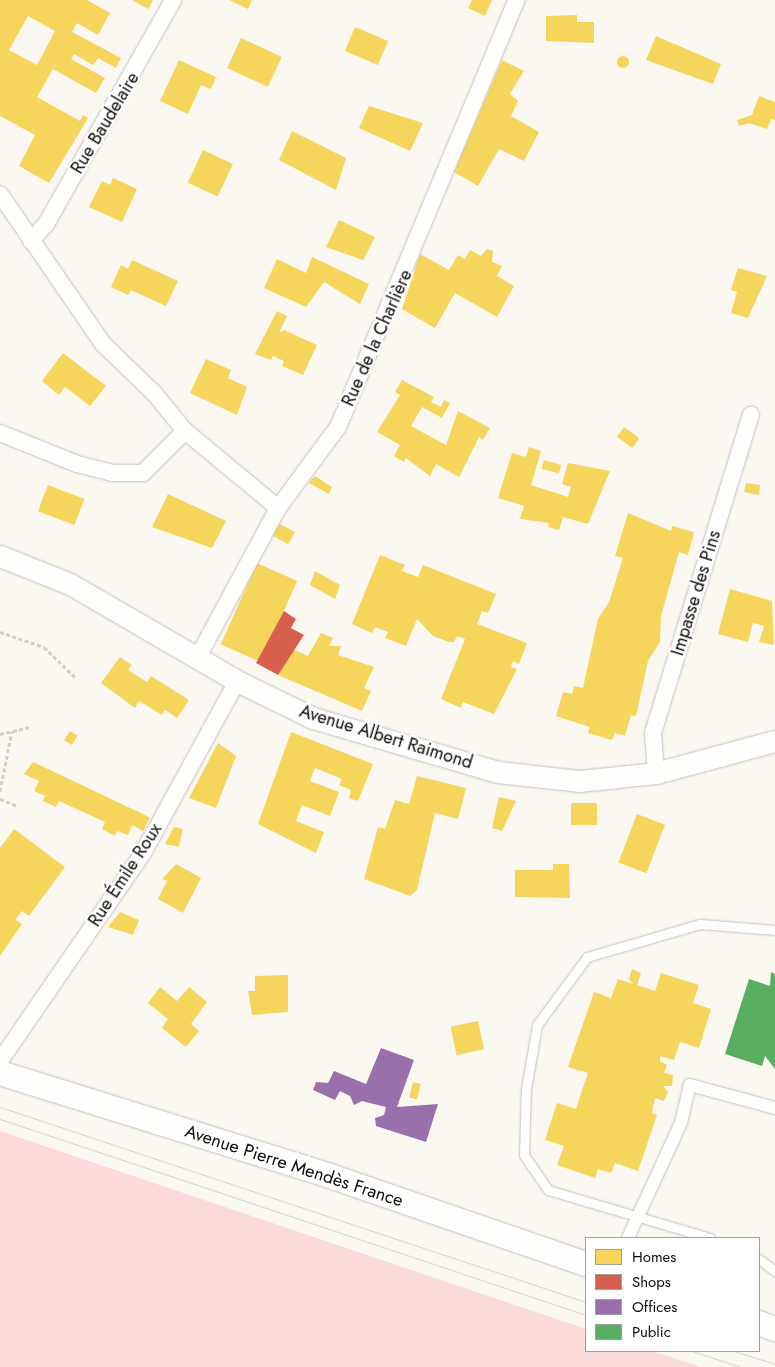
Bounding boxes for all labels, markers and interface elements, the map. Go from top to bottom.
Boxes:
street label: Rue Baudelaire [66,68,144,178]
street label: Rue de la Charlière [337,266,417,410]
street label: Impasse des Pins [667,528,725,658]
street label: Avenue Albert Raimond [297,700,475,774]
street label: Rue Émile Roux [84,819,166,931]
street label: Avenue Pierre Mendès France [182,1120,406,1212]
legend [585,1237,760,1352]
text: Homes [632,1246,676,1268]
text: Shops [632,1271,671,1293]
text: Offices [632,1296,677,1318]
text: Public [632,1321,671,1343]

